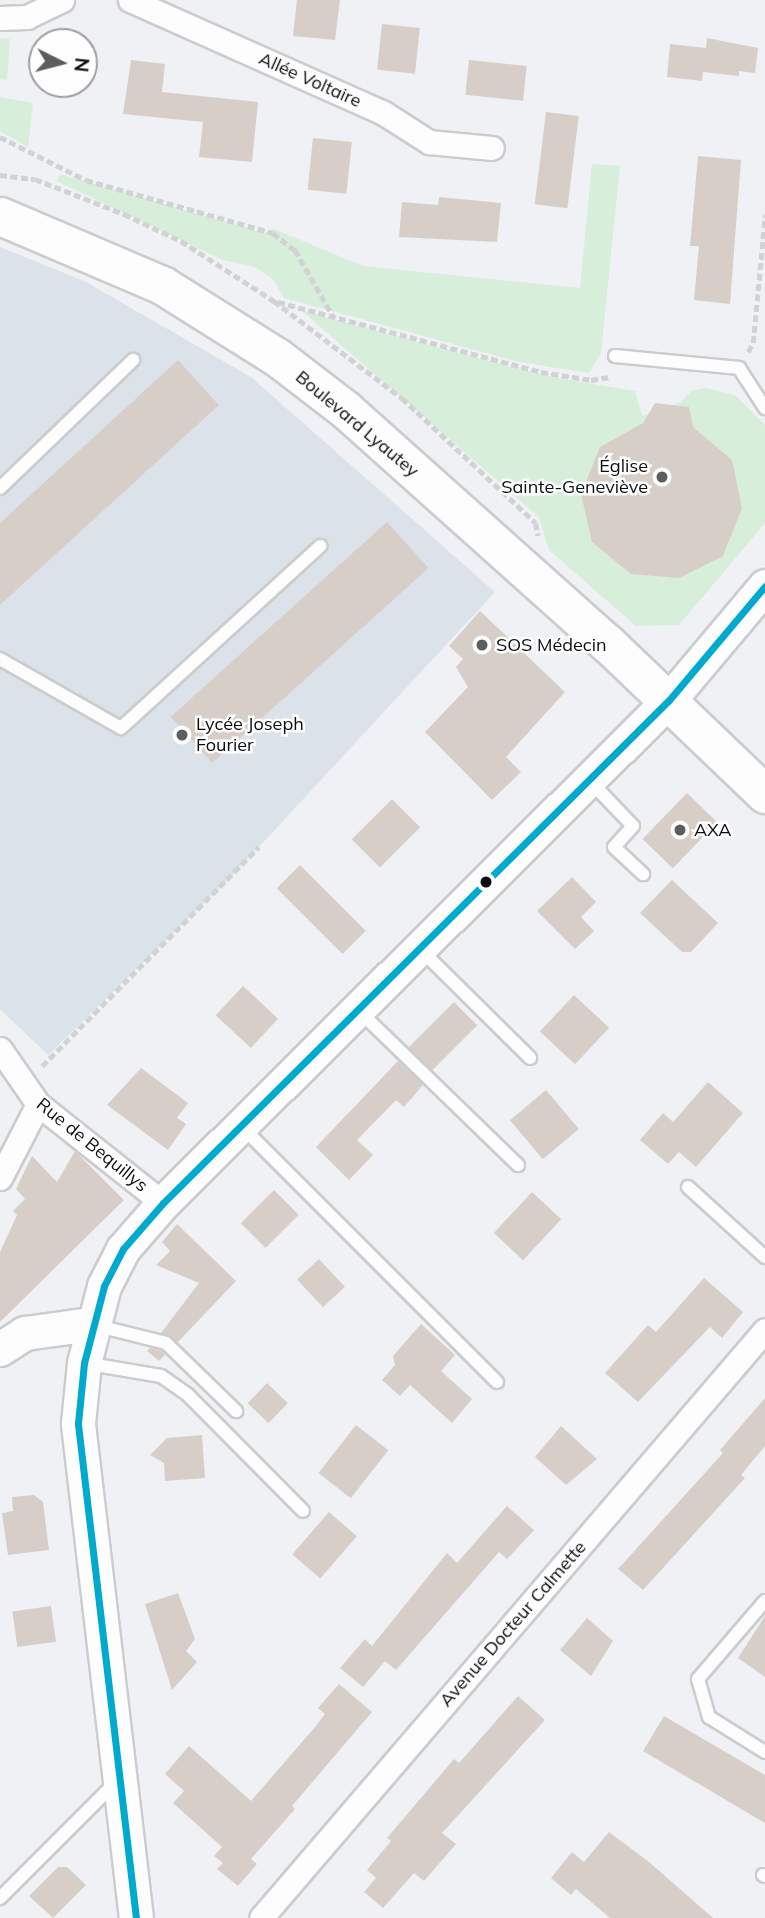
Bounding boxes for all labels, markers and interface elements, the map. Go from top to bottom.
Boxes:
north arrow [28,28,98,98]
street label: Allée Voltaire [255,48,365,112]
text: N [69,57,95,73]
street label: Boulevard Lyautey [291,366,423,482]
place label: Église Sainte-Geneviève [501,456,648,498]
marker: Église Sainte-Geneviève [654,469,670,485]
place label: SOS Médecin [496,634,607,656]
marker: SOS Médecin [474,637,490,653]
place label: Lycée Joseph Fourier [196,714,304,756]
marker: Lycée Joseph Fourier [174,727,190,743]
place label: AXA [694,819,732,841]
marker: AXA [672,822,688,838]
unlabelled marker [479,875,493,889]
street label: Rue de Bequillys [32,1093,152,1197]
street label: Avenue Docteur Calmette [435,1537,591,1711]

